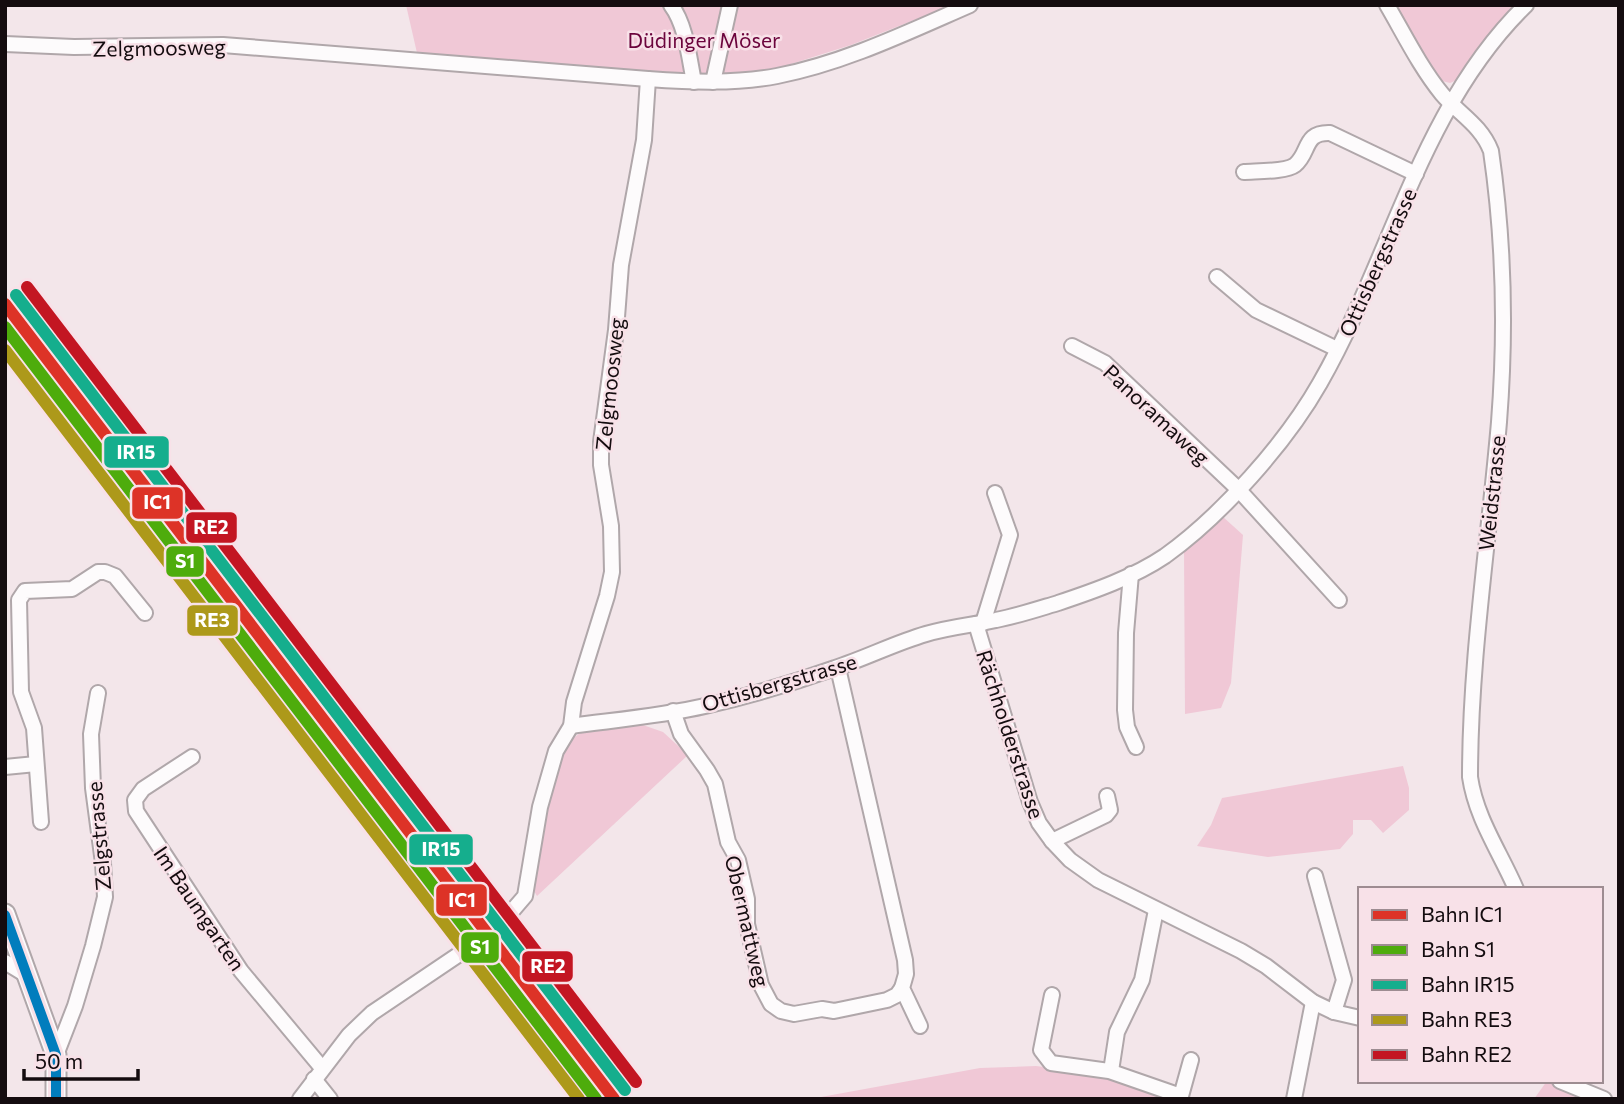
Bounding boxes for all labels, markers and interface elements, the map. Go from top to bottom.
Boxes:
park label: Düdinger Möser [628,27,780,52]
street label: Zelgmoosweg [92,33,226,61]
street label: Ottisbergstrasse [1333,184,1421,340]
street label: Zelgmoosweg [590,316,628,452]
street label: Panoramaweg [1099,359,1215,469]
street label: Weidstrasse [1473,434,1509,552]
line badge: IR15 [103,435,170,469]
text: IR15 [117,440,155,463]
line badge: IC1 [131,486,184,520]
text: IC1 [143,490,171,513]
line badge: RE2 [185,511,238,544]
text: RE2 [193,515,229,538]
line badge: S1 [165,545,205,578]
text: S1 [175,549,195,572]
line badge: RE3 [186,604,239,637]
text: RE3 [194,608,230,631]
street label: Rächholderstrasse [972,646,1050,822]
street label: Ottisbergstrasse [699,648,859,716]
street label: Zelgstrasse [81,780,115,892]
line badge: IR15 [408,833,474,866]
text: IR15 [422,837,460,860]
street label: Im Baumgarten [149,841,251,975]
street label: Obermattweg [721,853,775,989]
line badge: IC1 [435,883,488,917]
legend [1358,887,1603,1083]
text: IC1 [448,888,476,911]
text: Bahn IC1 [1421,901,1503,926]
line badge: S1 [460,931,500,964]
text: S1 [470,935,490,958]
text: Bahn S1 [1421,936,1495,961]
line badge: RE2 [521,950,574,983]
text: RE2 [530,954,566,977]
text: Bahn IR15 [1421,971,1515,996]
text: Bahn RE3 [1421,1006,1512,1031]
scale bar [24,1038,138,1082]
text: Bahn RE2 [1421,1041,1512,1066]
text: 50 m [35,1048,83,1073]

